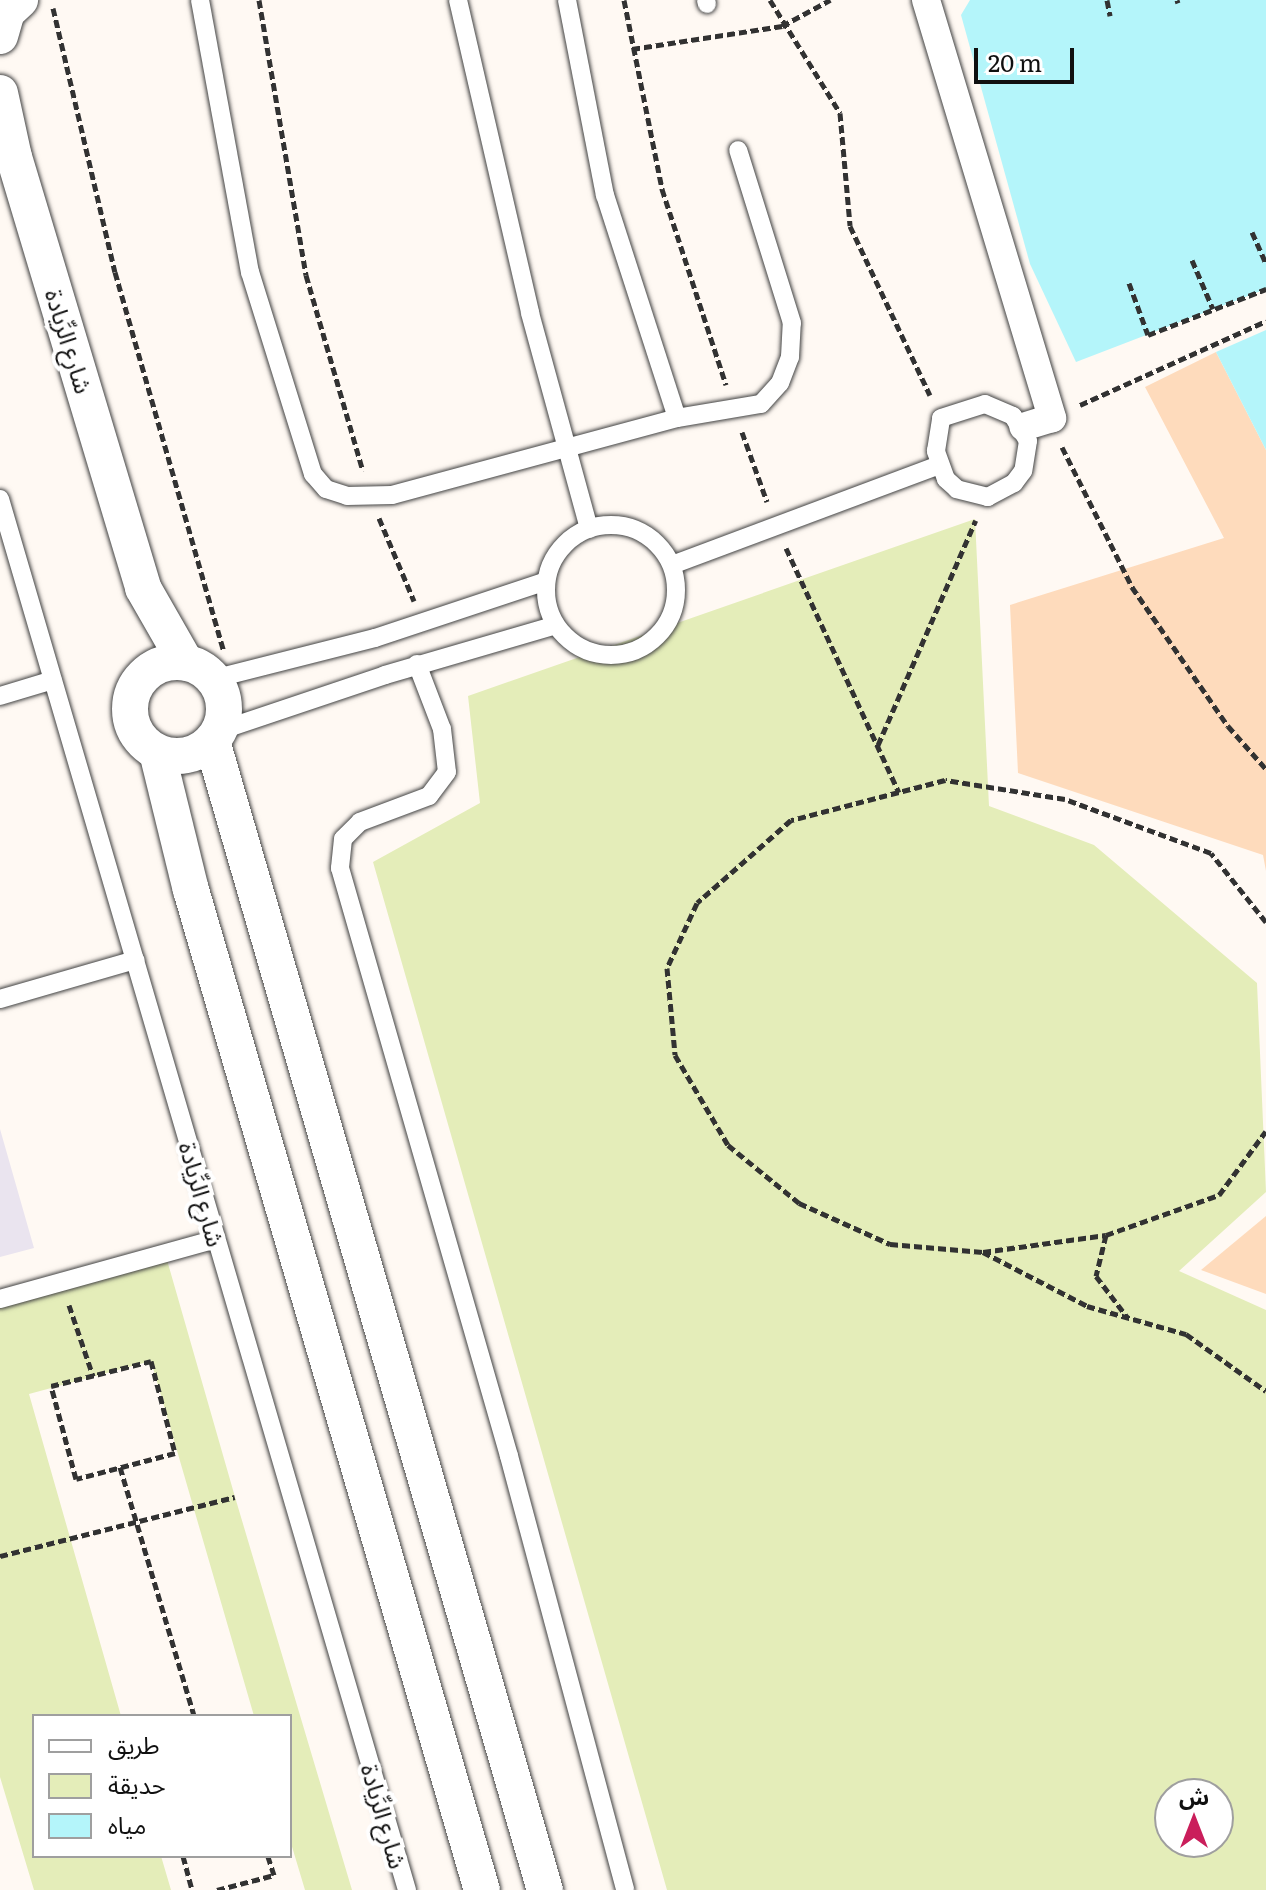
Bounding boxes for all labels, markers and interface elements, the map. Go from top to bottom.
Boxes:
scale bar [978,32,1078,82]
text: 20 m [988,44,1042,79]
street label: شارع الرِّيادة [40,285,100,397]
street label: شارع الرِّيادة [174,1138,232,1250]
legend [32,1714,292,1858]
text: طريق [108,1726,160,1761]
street label: شارع الرِّيادة [356,1760,414,1872]
text: حديقة [108,1766,166,1801]
north arrow [1154,1778,1234,1858]
text: ش [1179,1779,1209,1812]
text: مياه [108,1806,146,1841]

